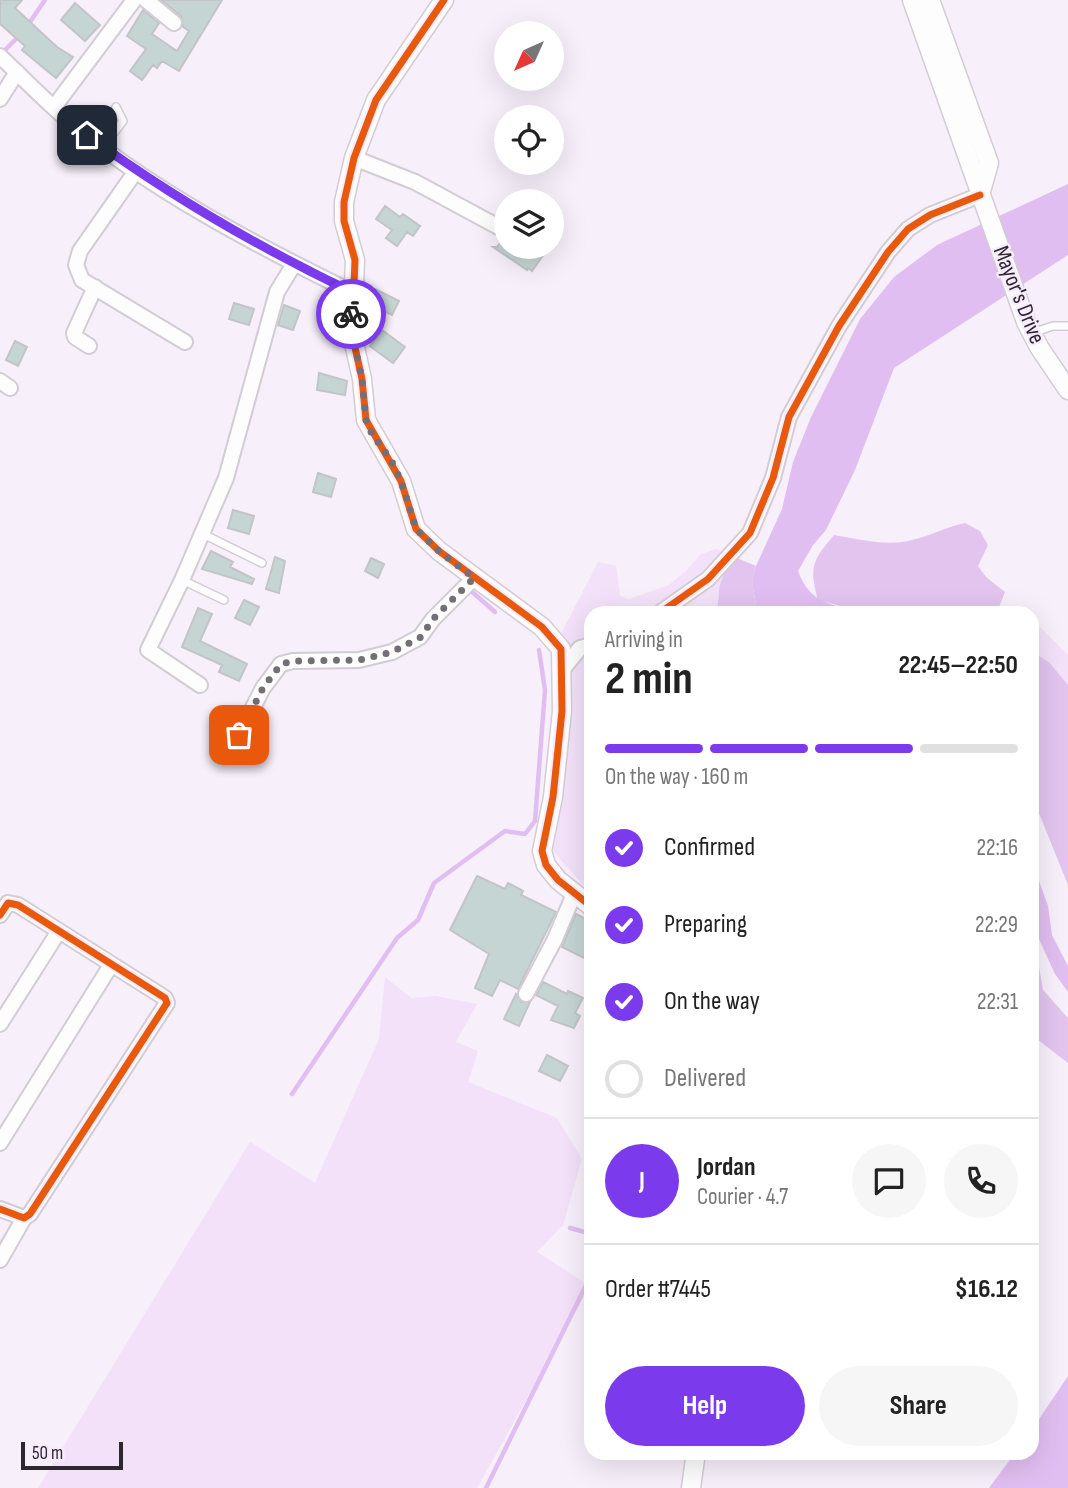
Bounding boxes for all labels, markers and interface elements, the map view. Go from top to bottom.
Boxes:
north arrow [494,21,564,91]
map controls [494,21,564,259]
pin [57,105,117,165]
button: locate [494,105,564,175]
icon: home [68,116,106,154]
button: layers [494,189,564,259]
street label: Mayor's Drive [987,242,1051,348]
courier [316,279,386,349]
icon: bike [332,295,370,333]
text: Arriving in [605,626,683,654]
text: 22:45–22:50 [898,650,1018,681]
text: 2 min [605,652,693,707]
pin [209,705,269,765]
icon: bag [220,716,258,754]
text: On the way · 160 m [605,763,748,791]
icon: check [605,829,643,867]
text: Confirmed [664,832,755,863]
text: 22:16 [977,834,1018,862]
icon: check [605,906,643,944]
text: Preparing [664,909,747,940]
text: 22:29 [975,911,1018,939]
icon: check [605,983,643,1021]
text: On the way [664,986,760,1017]
text: 22:31 [977,988,1018,1016]
text: Delivered [664,1063,746,1094]
button: chat [852,1144,926,1218]
button: phone [944,1144,1018,1218]
text: Jordan [697,1152,755,1183]
text: J [639,1166,645,1197]
text: Courier · 4.7 [697,1183,788,1211]
text: Order #7445 [605,1274,711,1305]
text: $16.12 [955,1274,1018,1305]
button: Help [605,1366,805,1446]
button: Share [819,1366,1018,1446]
scale bar [21,1439,122,1471]
text: 50 m [32,1442,63,1465]

